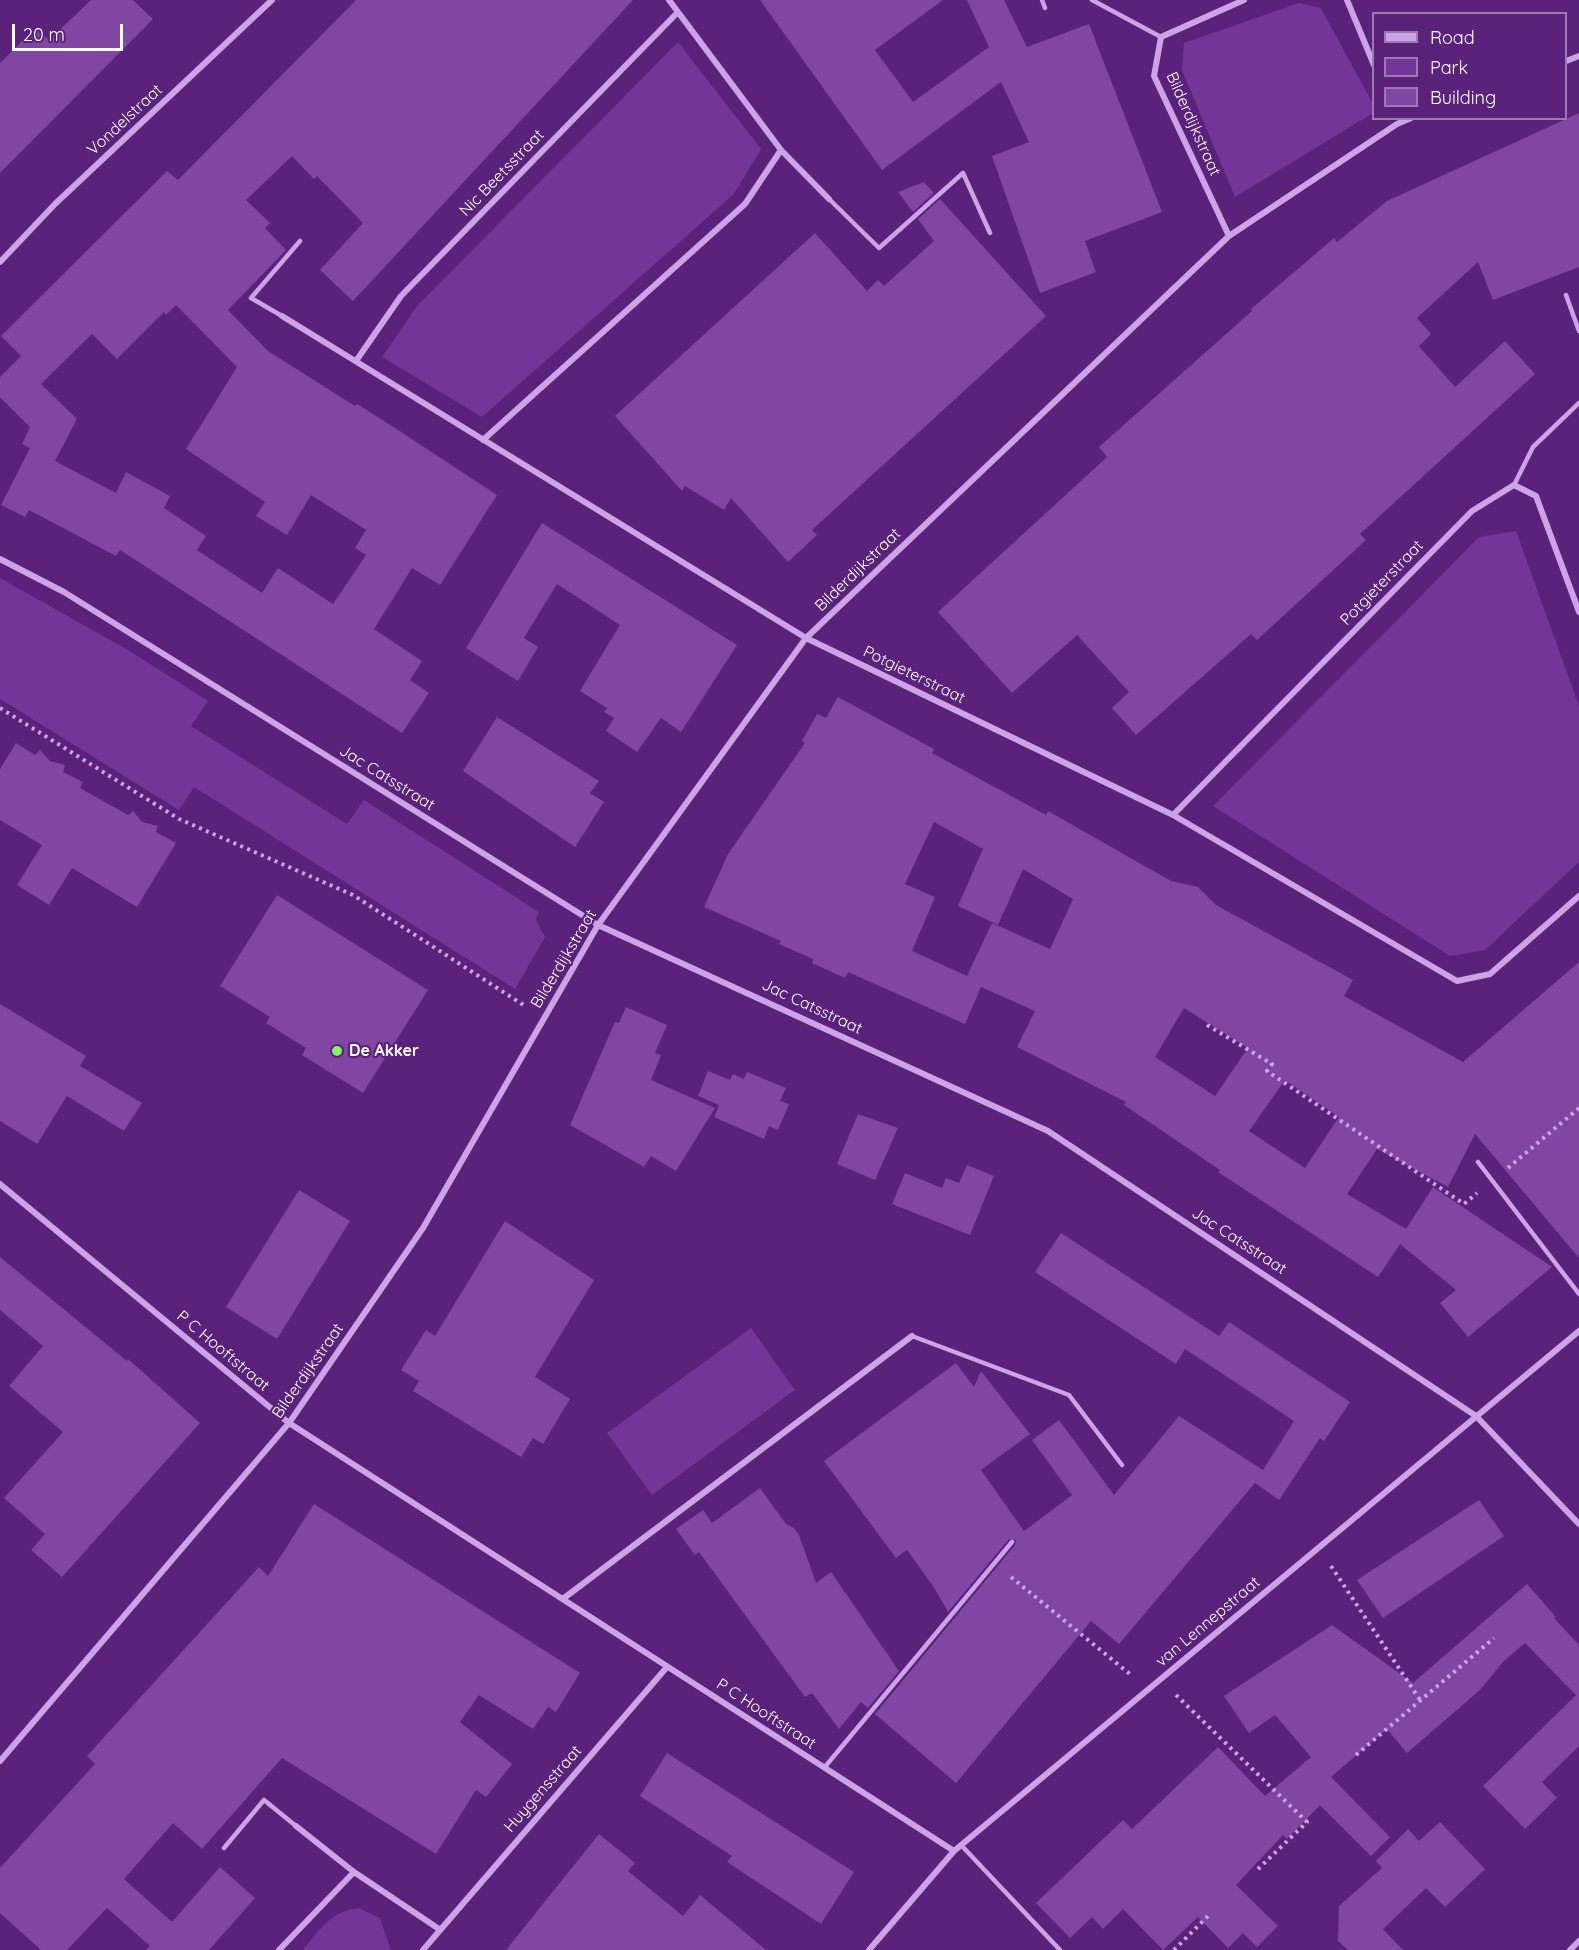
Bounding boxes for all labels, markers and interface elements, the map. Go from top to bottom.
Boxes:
scale bar [15,12,126,50]
legend [1372,12,1567,120]
text: 20 m [23,23,65,46]
text: Road [1430,26,1475,49]
text: Park [1430,56,1468,79]
street label: Bilderdijkstraat [1162,69,1224,179]
street label: Vondelstraat [84,80,166,160]
text: Building [1430,86,1496,109]
street label: Nic Beetsstraat [456,126,548,220]
street label: Bilderdijkstraat [811,524,905,616]
street label: Potgieterstraat [1336,536,1428,630]
street label: Potgieterstraat [860,642,968,708]
street label: Jac Catsstraat [336,741,438,815]
street label: Bilderdijkstraat [527,906,601,1012]
street label: Jac Catsstraat [759,975,865,1039]
place label: De Akker [349,1041,419,1061]
marker: De Akker [330,1044,344,1058]
street label: Jac Catsstraat [1188,1203,1290,1279]
street label: P C Hooftstraat [173,1307,273,1395]
street label: Bilderdijkstraat [268,1320,348,1422]
street label: van Lennepstraat [1152,1573,1264,1671]
street label: P C Hooftstraat [713,1675,819,1753]
street label: Huygensstraat [500,1742,586,1836]

